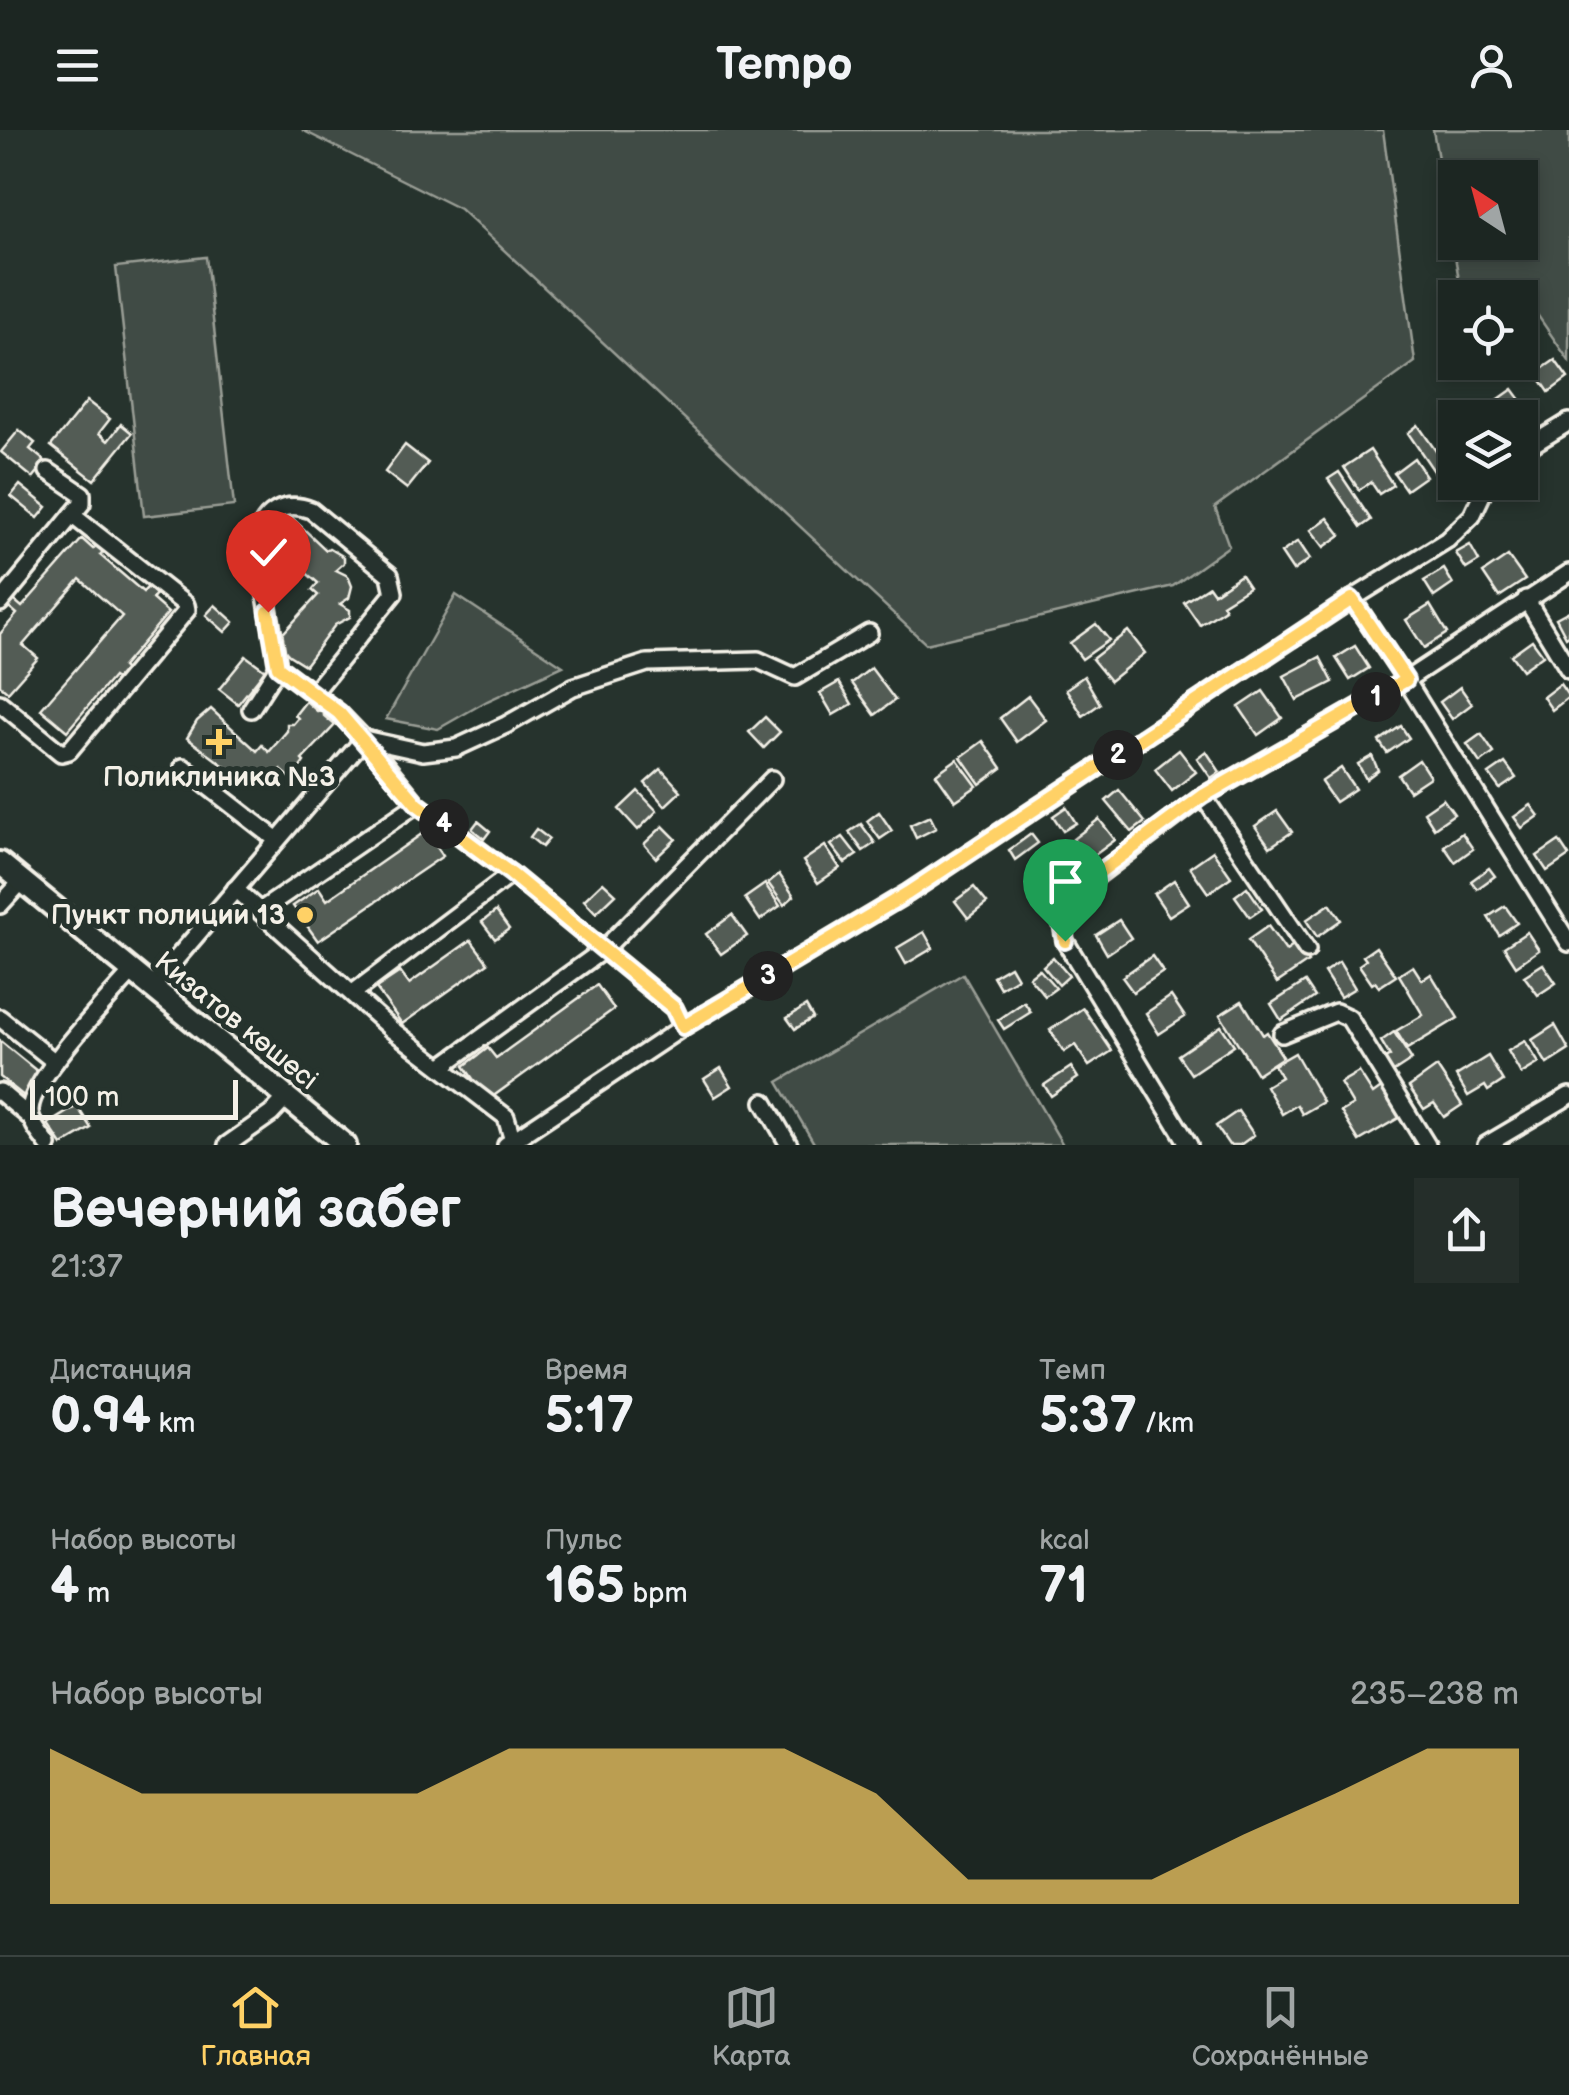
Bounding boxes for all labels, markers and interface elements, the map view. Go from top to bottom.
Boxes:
icon: menu [50,38,105,93]
text: Tempo [716,38,853,93]
icon: person [1464,38,1519,93]
north arrow [1438,160,1538,260]
map controls [1438,160,1538,500]
button: locate [1438,280,1538,380]
button: layers [1438,400,1538,500]
pin [226,510,311,613]
icon: check [241,525,296,580]
pin: 1 [1351,672,1401,722]
text: 1 [1370,680,1382,713]
marker: Поликлиника №3 [206,729,232,755]
pin: 2 [1093,730,1143,780]
text: 2 [1110,738,1126,771]
place label: Поликлиника №3 [103,761,335,794]
pin: 4 [419,799,469,849]
text: 4 [436,807,452,840]
pin [1023,839,1108,942]
icon: arrive [1038,854,1093,909]
place label: Пункт полиции 13 [51,899,285,932]
marker: Пункт полиции 13 [294,904,316,926]
street label: Кизатов көшесі [148,945,324,1097]
pin: 3 [743,951,793,1001]
text: 3 [760,959,776,992]
scale bar [30,1075,238,1120]
text: 100 m [45,1081,119,1114]
text: Вечерний забег [50,1177,461,1244]
button: share [1414,1178,1519,1283]
text: 21:37 [50,1248,123,1287]
text: Дистанция [50,1354,192,1387]
text: Время [545,1354,628,1387]
text: Темп [1039,1354,1106,1387]
text: 0.94 [50,1387,151,1447]
text: 5:17 [545,1387,634,1447]
text: 5:37 [1039,1387,1137,1447]
text: km [151,1407,195,1440]
text: /km [1137,1407,1194,1440]
text: Набор высоты [50,1524,236,1557]
text: Пульс [545,1524,622,1557]
text: kcal [1039,1524,1090,1557]
text: 4 [50,1557,79,1617]
text: 165 [545,1557,625,1617]
text: 71 [1039,1557,1088,1617]
text: m [79,1577,110,1610]
text: bpm [625,1577,688,1610]
text: Набор высоты [50,1675,263,1714]
text: 235–238 m [1350,1675,1519,1714]
tab: Главная [200,1980,311,2073]
tab: Карта [712,1980,791,2073]
tab: Сохранённые [1192,1980,1369,2073]

